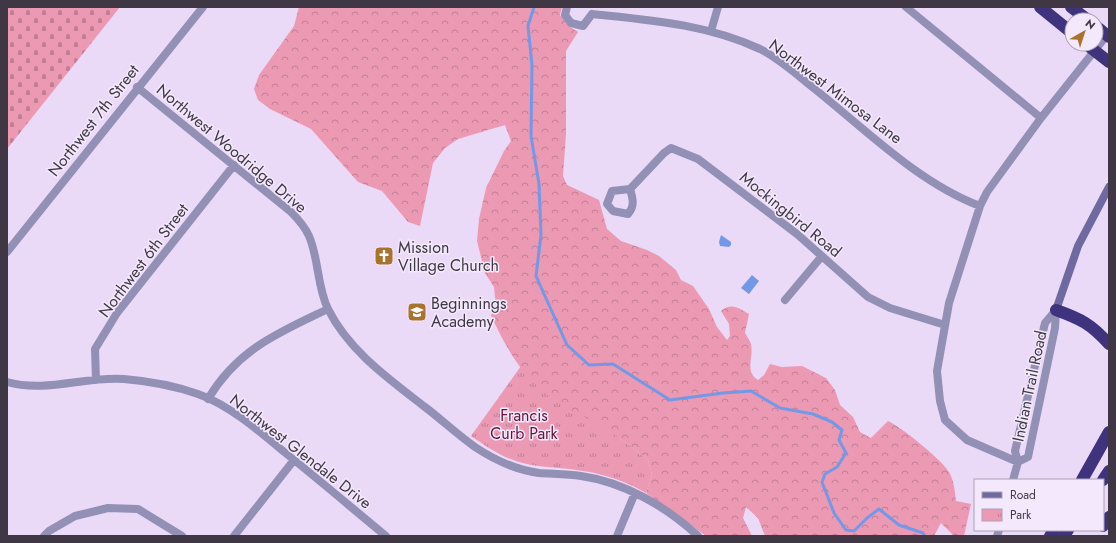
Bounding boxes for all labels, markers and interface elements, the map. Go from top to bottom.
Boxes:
north arrow [1064,12,1104,52]
text: N [1082,15,1099,33]
street label: Northwest Mimosa Lane [764,34,907,149]
street label: Northwest 7th Street [42,59,145,181]
street label: Northwest Woodridge Drive [151,78,312,218]
street label: Mockingbird Road [735,166,847,263]
street label: Northwest 6th Street [93,198,194,322]
place label: Mission Village Church [398,236,499,277]
church icon: Mission Village Church [373,245,395,267]
place label: Beginnings Academy [431,292,506,333]
school or university icon: Beginnings Academy [406,301,428,323]
street label: Indian Trail Road [1006,328,1052,444]
street label: Northwest Glendale Drive [225,389,377,514]
park label: Francis Curb Park [490,404,559,445]
legend [974,479,1104,531]
text: Road [1010,486,1036,504]
text: Park [1010,506,1032,524]

